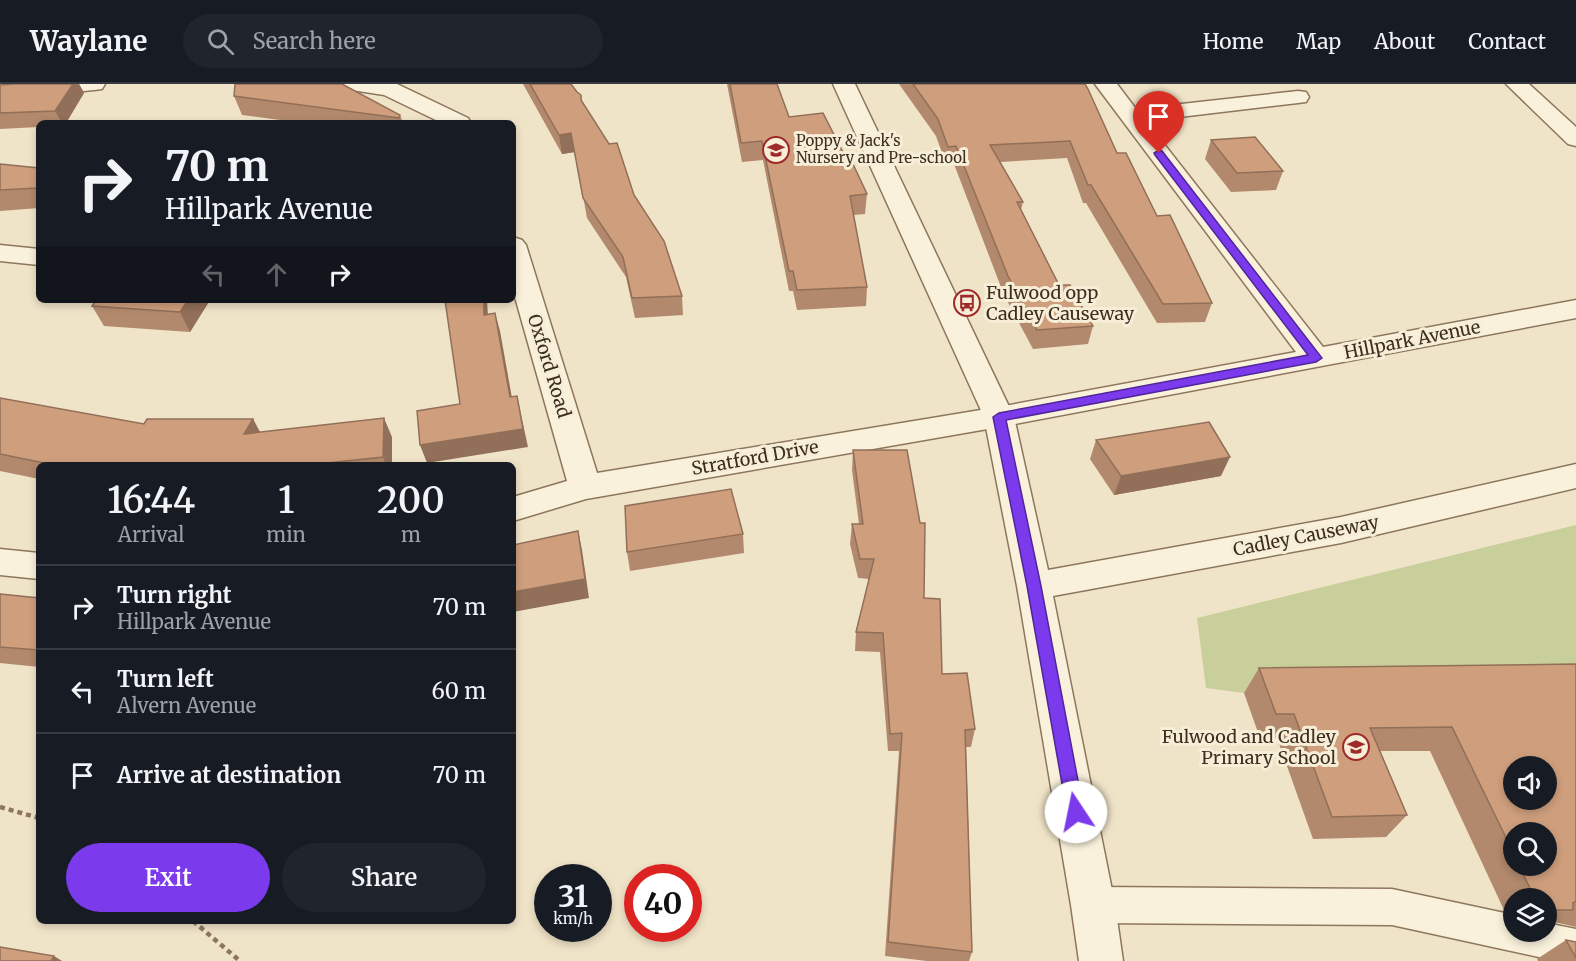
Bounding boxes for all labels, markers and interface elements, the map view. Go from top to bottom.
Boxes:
search box [183,14,603,68]
text: Waylane [30,23,147,59]
icon: search [204,25,237,58]
text: Search here [252,27,376,55]
text: Home [1203,28,1263,55]
text: Map [1296,28,1341,55]
text: About [1374,28,1435,55]
text: Contact [1468,28,1546,55]
pin [1133,91,1184,153]
icon: arrive [1142,100,1175,133]
place label: Poppy & Jack's Nursery and Pre-school [796,131,967,167]
school or university icon: Poppy & Jack's Nursery and Pre-school [761,135,791,165]
text: 70 m [165,140,269,192]
icon: right [66,144,144,222]
text: Hillpark Avenue [165,192,373,226]
icon: left [197,258,230,291]
icon: ahead [260,258,293,291]
icon: right [323,258,356,291]
place label: Fulwood opp Cadley Causeway [986,281,1135,325]
bus stop icon: Fulwood opp Cadley Causeway [952,288,982,318]
street label: Oxford Road [523,311,576,421]
street label: Hillpark Avenue [1342,315,1482,364]
street label: Stratford Drive [690,435,820,480]
text: 16:44 [107,478,195,523]
text: 1 [278,478,294,523]
text: 200 [377,478,445,523]
street label: Cadley Causeway [1231,510,1381,561]
text: Arrival [118,522,185,547]
text: min [266,522,306,547]
text: m [401,522,421,547]
text: Turn right [117,581,231,609]
icon: right [66,591,99,624]
text: 70 m [433,593,486,621]
text: Hillpark Avenue [117,609,271,634]
text: Turn left [117,665,214,693]
icon: left [66,675,99,708]
text: 60 m [432,677,486,705]
text: Alvern Avenue [117,693,256,718]
place label: Fulwood and Cadley Primary School [1162,725,1337,769]
school or university icon: Fulwood and Cadley Primary School [1341,732,1371,762]
map controls [1503,756,1557,942]
button: sound [1503,756,1557,810]
icon: arrive [66,759,99,792]
text: Arrive at destination [117,761,341,789]
text: 70 m [433,761,486,789]
position arrow [1044,780,1108,844]
button: search [1503,822,1557,876]
button: Exit [66,843,270,912]
button: Share [282,843,486,912]
speed limit sign: 40 [624,864,702,942]
text: 31 [558,877,588,915]
button: layers [1503,888,1557,942]
text: km/h [553,909,593,928]

